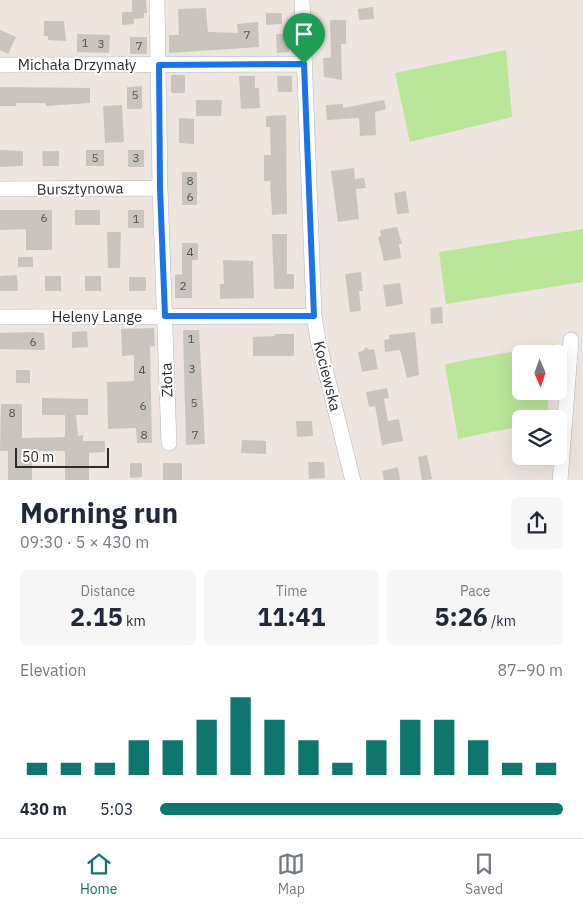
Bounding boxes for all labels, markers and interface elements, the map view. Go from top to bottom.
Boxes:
pin [283,13,325,64]
icon: arrive [290,20,318,48]
house number: 7 [243,27,251,42]
house number: 1 [81,35,89,50]
house number: 3 [97,36,105,51]
house number: 7 [135,38,143,53]
street label: Michała Drzymały [18,55,137,74]
house number: 5 [131,87,139,102]
house number: 5 [91,150,99,165]
house number: 3 [132,150,140,165]
house number: 8 [186,173,194,188]
street label: Bursztynowa [36,178,124,199]
house number: 6 [186,189,194,204]
house number: 6 [40,210,48,225]
house number: 1 [132,211,140,226]
house number: 4 [186,244,194,259]
house number: 2 [179,278,187,293]
street label: Heleny Lange [52,307,142,326]
house number: 1 [187,331,195,346]
house number: 6 [29,334,37,349]
street label: Kociewska [310,339,345,413]
north arrow [512,345,568,400]
map controls [512,345,567,465]
house number: 3 [188,361,196,376]
house number: 4 [138,362,146,377]
street label: Złota [156,362,177,398]
house number: 5 [190,395,198,410]
house number: 6 [139,398,147,413]
house number: 8 [8,405,16,420]
button: layers [512,410,567,465]
house number: 8 [140,427,148,442]
house number: 7 [191,427,199,442]
scale bar [15,446,109,469]
text: 50 m [22,448,54,466]
text: Morning run [20,494,178,531]
button: share [511,497,563,549]
text: 09:30 · 5 × 430 m [20,532,149,552]
text: Distance [81,582,135,600]
text: Time [276,582,307,600]
text: Pace [460,582,490,600]
text: 2.15 [70,600,123,633]
text: 11:41 [257,600,326,633]
text: 5:26 [434,600,488,633]
text: km [123,612,146,630]
text: /km [488,612,516,630]
text: Elevation [20,660,86,680]
text: 87–90 m [497,660,563,680]
text: 430 m [20,799,67,819]
text: 5:03 [100,799,133,819]
tab: Home [80,850,118,898]
tab: Map [277,850,305,898]
tab: Saved [465,850,503,898]

